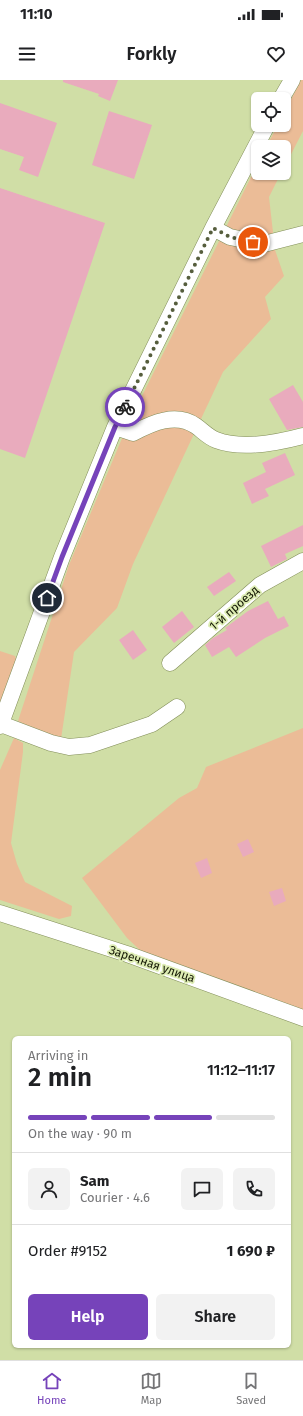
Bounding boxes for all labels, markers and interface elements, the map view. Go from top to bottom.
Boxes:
text: 11:10 [20,5,52,23]
icon: menu [16,43,38,65]
text: Forkly [127,43,176,65]
icon: heart [265,43,287,65]
map controls [251,92,291,180]
button: locate [251,92,291,132]
button: layers [251,140,291,180]
pin [236,225,270,259]
icon: bag [242,231,264,253]
courier [105,387,145,427]
icon: bike [114,396,136,418]
pin [30,581,64,615]
street label: 1-й проезд [207,583,262,633]
icon: home [36,587,58,609]
street label: Заречная улица [107,943,197,985]
text: Arriving in [28,1048,88,1063]
text: 11:12–11:17 [207,1061,275,1079]
text: 2 min [28,1062,92,1093]
text: On the way · 90 m [28,1126,132,1141]
button: person [28,1168,70,1210]
button: chat [181,1168,223,1210]
button: phone [233,1168,275,1210]
text: Sam [80,1172,109,1190]
text: Courier · 4.6 [80,1190,150,1205]
text: Order #9152 [28,1242,107,1260]
text: 1 690 ₽ [227,1242,275,1260]
button: Help [28,1294,148,1340]
button: Share [156,1294,275,1340]
tab: Home [37,1370,66,1407]
tab: Map [140,1370,162,1407]
tab: Saved [236,1370,266,1407]

